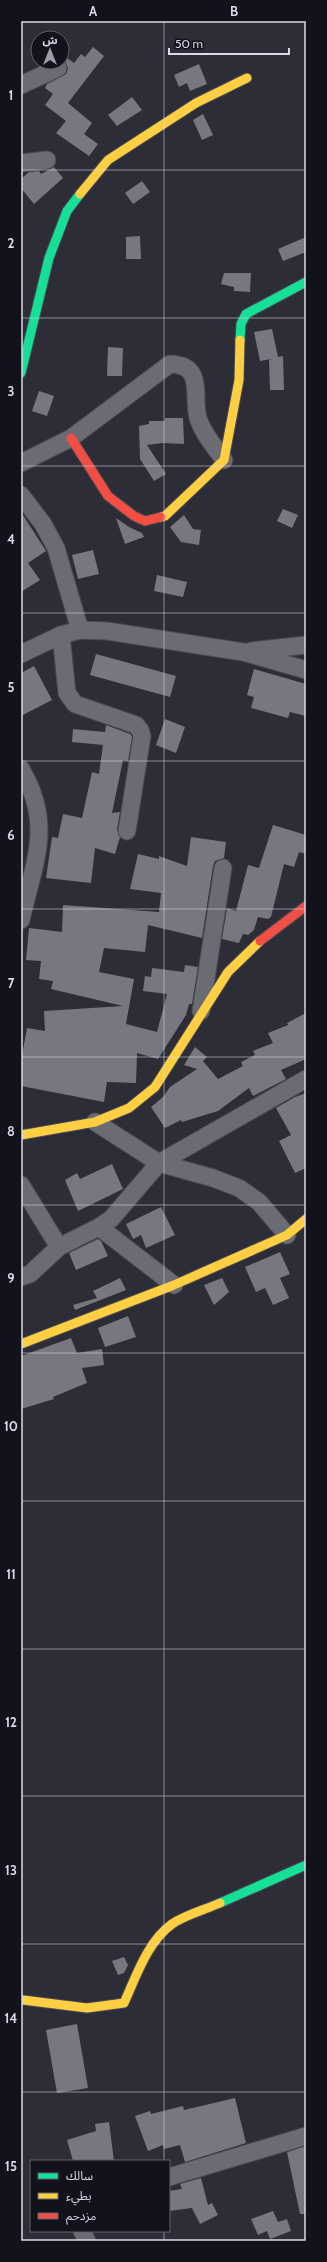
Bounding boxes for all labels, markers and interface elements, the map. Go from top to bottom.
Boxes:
text: A [89,3,98,19]
text: B [230,3,238,19]
north arrow [30,30,70,70]
scale bar [169,30,289,56]
text: ش [42,33,58,47]
text: 50 m [175,36,203,51]
text: 1 [9,87,13,103]
text: 2 [8,235,15,251]
text: 3 [7,383,15,399]
text: 4 [7,531,15,547]
text: 5 [8,679,15,695]
text: 6 [7,827,15,843]
text: 7 [8,975,15,991]
text: 8 [7,1123,15,1139]
text: 9 [7,1270,15,1286]
text: 10 [4,1418,18,1434]
text: 11 [6,1566,16,1582]
text: 12 [5,1714,17,1730]
text: 13 [5,1862,17,1878]
text: 14 [5,2010,17,2026]
text: 15 [5,2158,17,2174]
legend [30,2160,170,2232]
text: سالك [66,2168,93,2183]
text: بطيء [66,2188,92,2206]
text: مزدحم [66,2208,96,2225]

